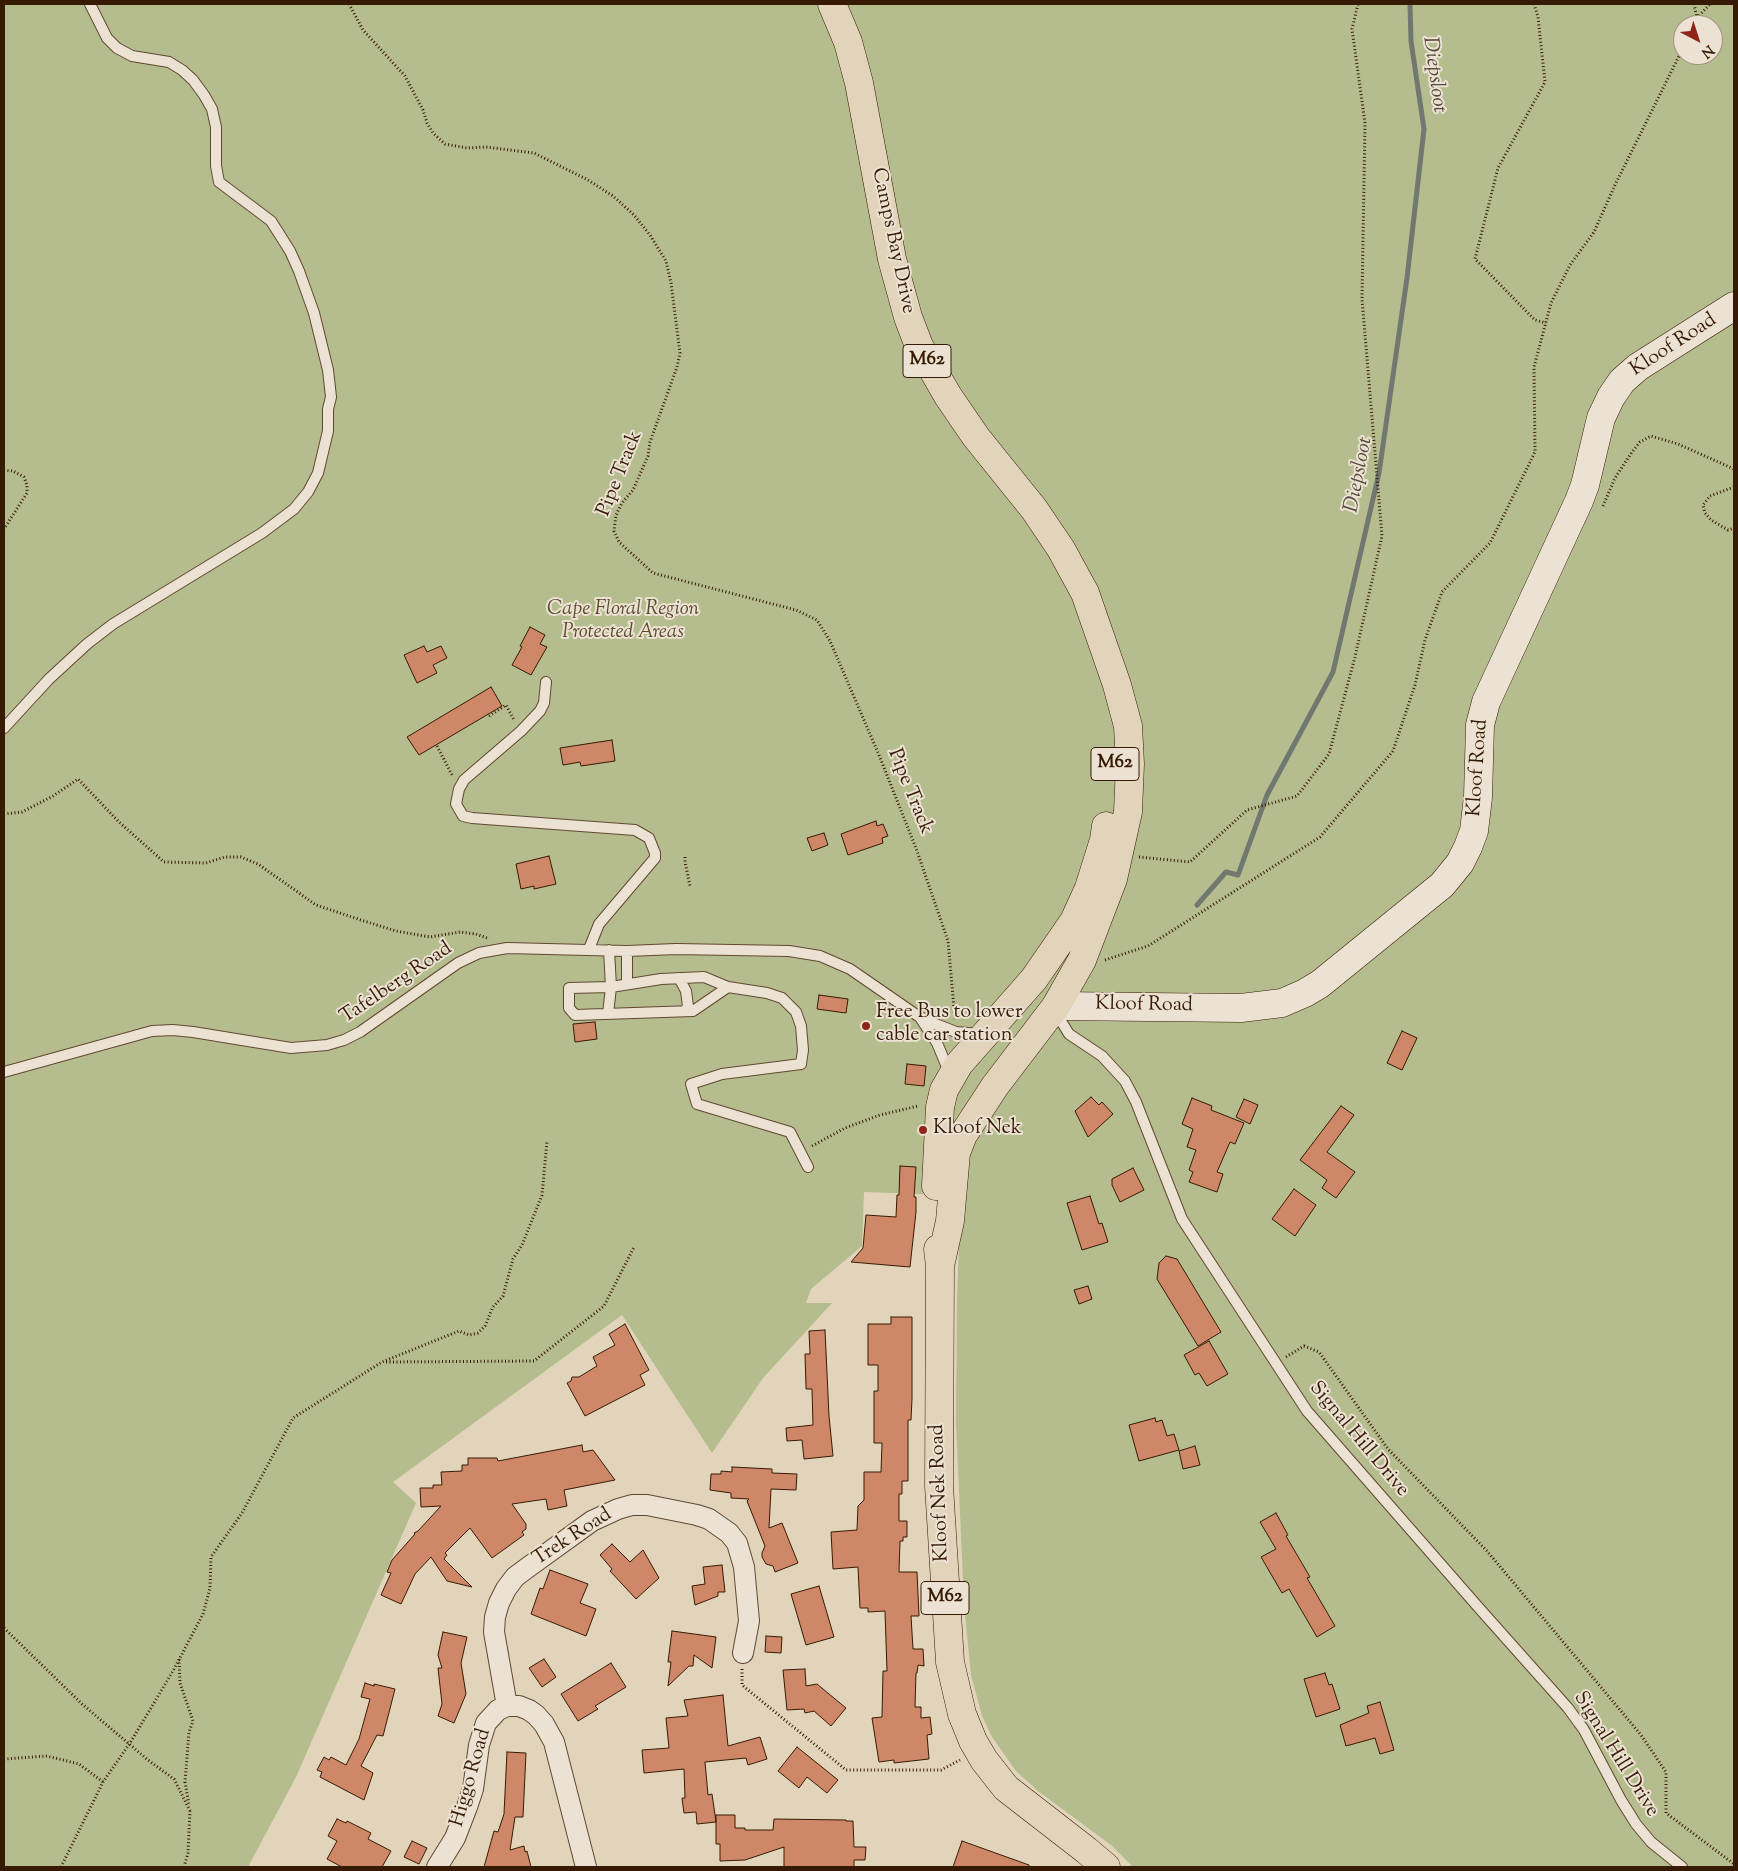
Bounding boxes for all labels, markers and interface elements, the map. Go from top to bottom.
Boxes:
north arrow [1673,15,1723,65]
water label: Diepsloot [1415,35,1451,115]
text: N [1696,39,1718,62]
street label: Camps Bay Drive [865,166,919,316]
street label: Kloof Road [1626,309,1722,383]
road number: M62 [903,344,951,378]
street label: Pipe Track [593,428,649,520]
water label: Diepsloot [1340,435,1380,515]
park label: Cape Floral Region Protected Areas [547,599,699,646]
street label: Kloof Road [1464,718,1494,818]
street label: Pipe Track [881,746,937,838]
road number: M62 [1091,748,1139,781]
street label: Tafelberg Road [337,938,457,1030]
street label: Kloof Road [1095,993,1193,1019]
place label: Free Bus to lower cable car station [876,1002,1022,1049]
marker: Free Bus to lower cable car station [860,1020,872,1032]
place label: Kloof Nek [933,1118,1022,1142]
marker: Kloof Nek [917,1124,929,1136]
street label: Signal Hill Drive [1303,1377,1413,1503]
street label: Kloof Nek Road [927,1424,955,1562]
street label: Trek Road [529,1504,617,1572]
road number: M62 [921,1582,969,1615]
street label: Signal Hill Drive [1567,1688,1663,1822]
street label: Higgo Road [447,1726,497,1830]

